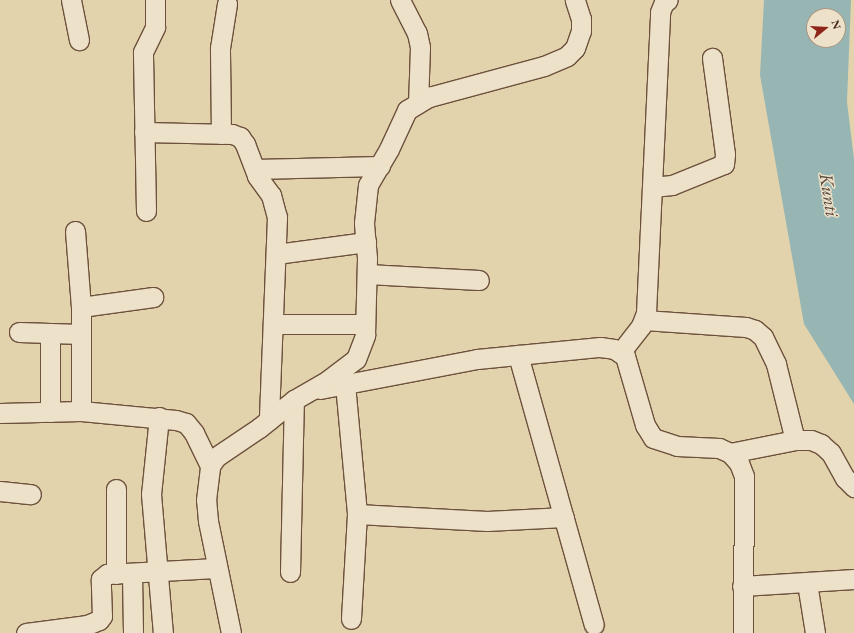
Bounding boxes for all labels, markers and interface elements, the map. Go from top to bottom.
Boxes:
north arrow [806,8,846,48]
text: N [828,18,844,31]
water label: Kunti [814,172,844,218]

